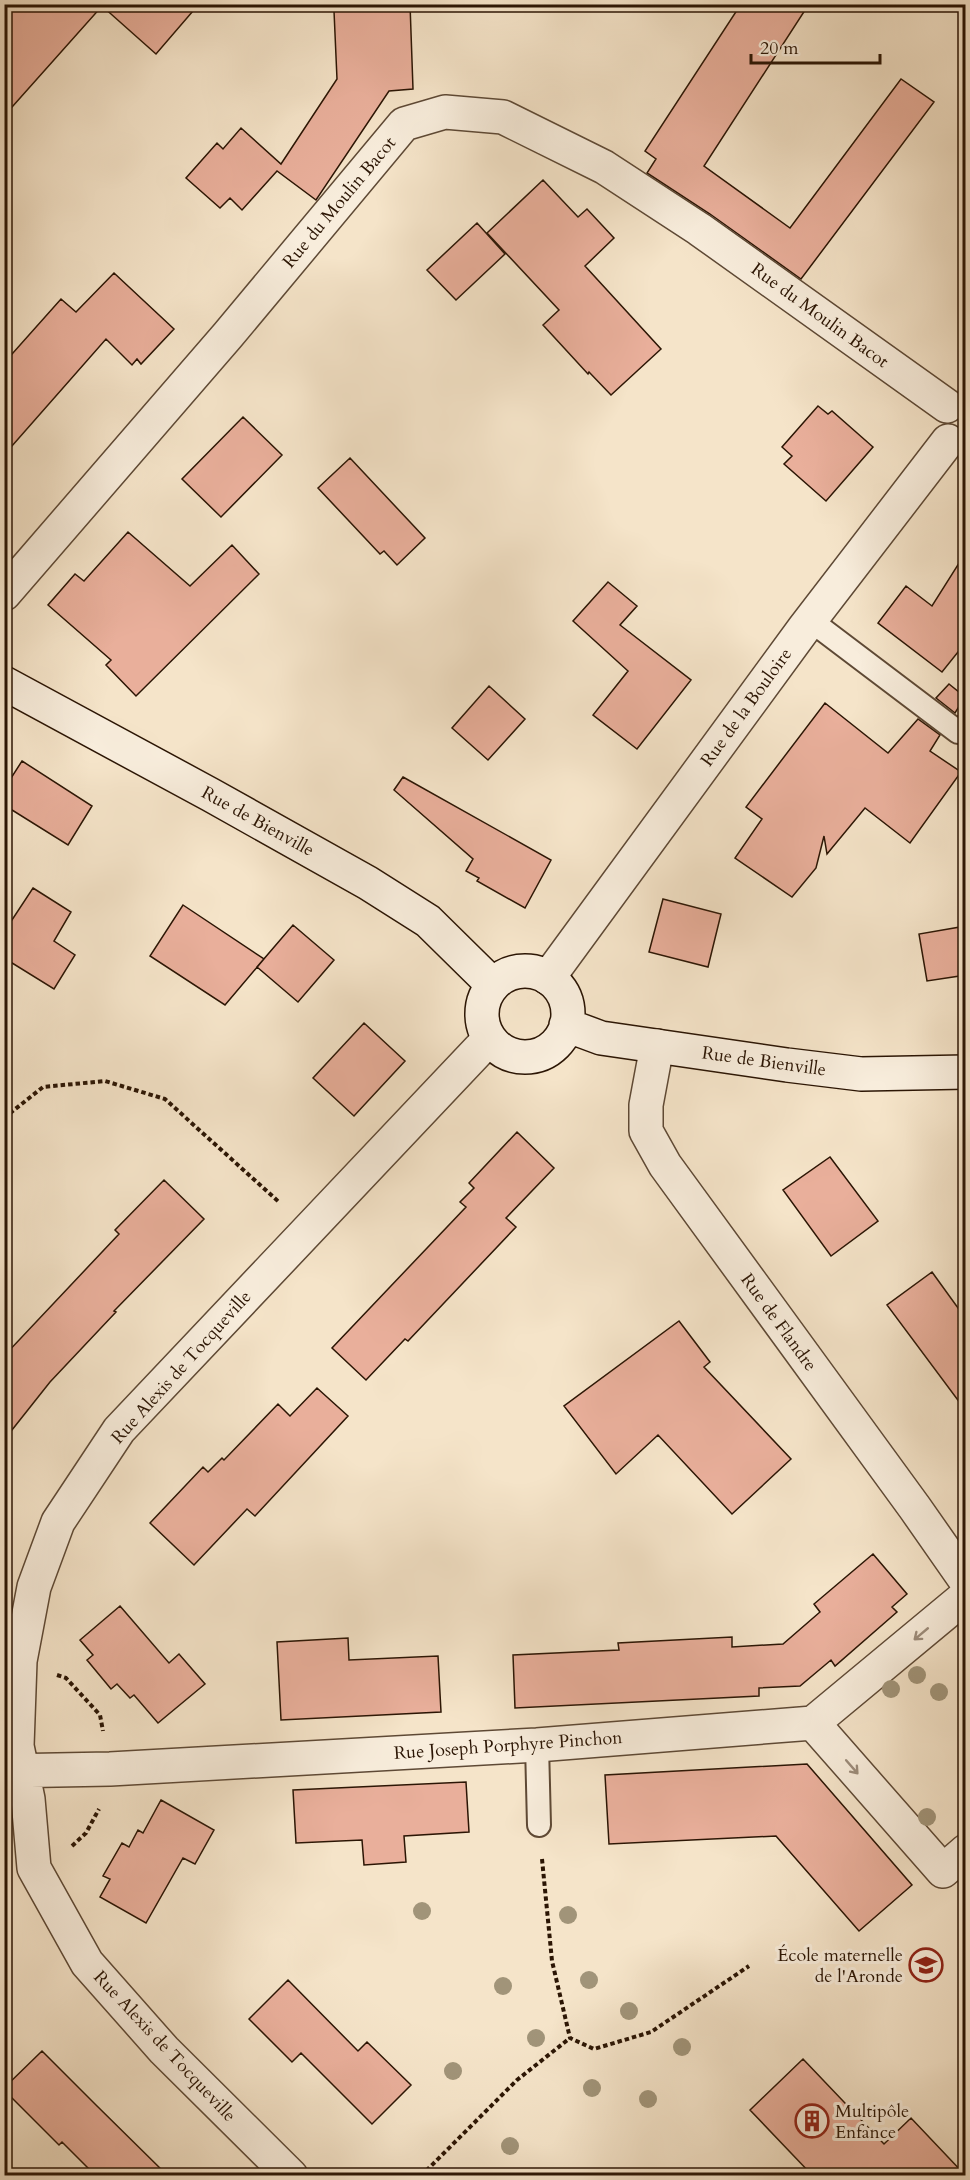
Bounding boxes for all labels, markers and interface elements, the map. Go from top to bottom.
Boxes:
scale bar [751,27,880,65]
text: 20 m [760,36,799,61]
street label: Rue du Moulin Bacot [277,131,402,273]
street label: Rue du Moulin Bacot [746,257,894,374]
street label: Rue de la Bouloire [695,643,798,772]
street label: Rue de Bienville [197,780,319,863]
street label: Rue de Bienville [700,1040,828,1083]
street label: Rue de Flandre [735,1268,823,1376]
street label: Rue Alexis de Tocqueville [106,1285,257,1450]
one-way arrow [913,1627,929,1640]
street label: Rue Joseph Porphyre Pinchon [393,1725,624,1766]
one-way arrow [845,1759,859,1774]
place label: École maternelle de l'Aronde [777,1943,903,1989]
school or university icon: École maternelle de l'Aronde [908,1947,944,1983]
street label: Rue Alexis de Tocqueville [88,1965,242,2128]
place label: Multipôle Enfance [835,2099,909,2145]
building icon: Multipôle Enfance [794,2103,830,2139]

